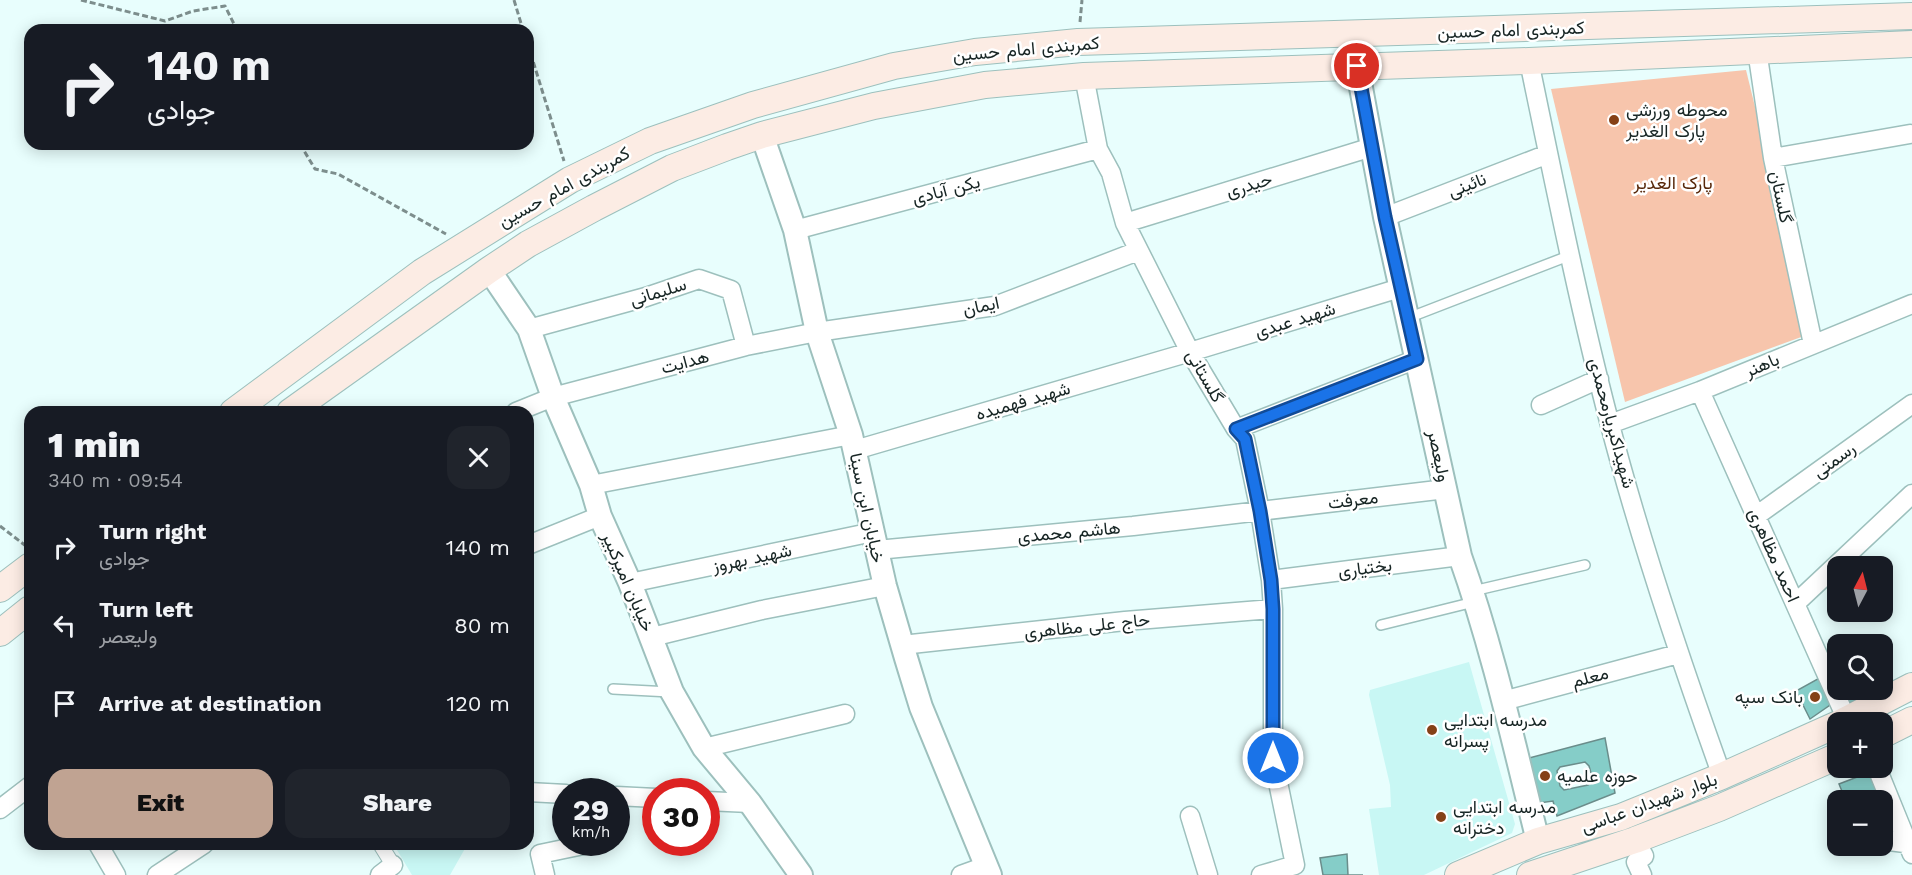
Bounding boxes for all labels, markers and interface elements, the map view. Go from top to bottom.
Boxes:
street label: کمربندی امام حسین [1437,16,1585,45]
street label: کمربندی امام حسین [952,32,1100,67]
pin [1331,40,1382,91]
text: 140 m [147,41,271,90]
icon: right [48,48,126,126]
icon: arrive [1340,49,1373,82]
text: جوادی [147,94,215,126]
place label: محوطه ورزشی پارک الغدیر [1625,99,1728,143]
marker: محوطه ورزشی پارک الغدیر [1607,113,1621,127]
street label: کمربندی امام حسین [494,142,634,233]
street label: حیدری [1223,168,1275,202]
street label: نائینی [1445,168,1489,202]
street label: گلستان [1766,169,1797,225]
street label: یکن آبادی [910,170,982,210]
park label: پارک الغدیر [1632,172,1713,195]
street label: سلیمانی [627,273,689,311]
street label: ایمان [961,291,1001,320]
street label: شهید عبدی [1252,297,1338,343]
street label: هدایت [659,345,711,378]
street label: گلستانی [1181,346,1229,406]
street label: باهنر [1740,348,1783,382]
street label: شهیداکبریارمحمدی [1584,355,1640,491]
street label: شهید فهمیده [973,377,1073,425]
text: 1 min [48,424,141,466]
button: close [447,426,510,489]
street label: ولیعصر [1423,427,1455,484]
street label: رسمتی [1808,437,1860,483]
street label: خیابان ابن سینا [845,451,889,565]
text: 340 m · 09:54 [48,468,183,492]
street label: معرفت [1327,486,1379,514]
street label: احمد مظاهری [1743,504,1805,606]
street label: هاشم محمدی [1017,517,1122,548]
text: Turn right [99,519,206,544]
street label: خیابان امیرکبیر [597,528,659,635]
icon: right [48,531,81,564]
text: 140 m [446,535,510,560]
street label: شهید بهروز [709,539,794,577]
text: جوادی [99,546,150,570]
street label: بختیاری [1337,554,1393,582]
north arrow [1827,556,1893,622]
map controls [1827,556,1893,856]
text: Turn left [99,597,193,622]
street label: حاج علی مظاهری [1023,608,1151,645]
icon: left [48,609,81,642]
text: 80 m [454,613,510,638]
text: ولیعصر [99,624,157,648]
button: search [1827,634,1893,700]
street label: معلم [1569,662,1611,693]
place label: بانک سپه [1735,686,1803,709]
icon: arrive [48,687,81,720]
marker: بانک سپه [1808,690,1822,704]
text: Arrive at destination [99,691,322,716]
text: 120 m [446,691,510,716]
place label: مدرسه ابتدایی پسرانه [1444,709,1547,753]
button: + [1827,712,1893,778]
marker: مدرسه ابتدایی پسرانه [1425,723,1439,737]
position arrow [1241,726,1305,790]
place label: حوزه علمیه [1557,765,1638,787]
street label: بلوار شهیدان عباسی [1578,768,1720,838]
button: Exit [48,769,273,838]
button: Share [285,769,510,838]
marker: حوزه علمیه [1538,769,1552,783]
speed limit sign: 30 [642,778,720,856]
button: − [1827,790,1893,856]
text: 29 [573,792,609,827]
place label: مدرسه ابتدایی دخترانه [1453,796,1556,839]
marker: مدرسه ابتدایی دخترانه [1434,810,1448,824]
text: km/h [572,823,610,841]

